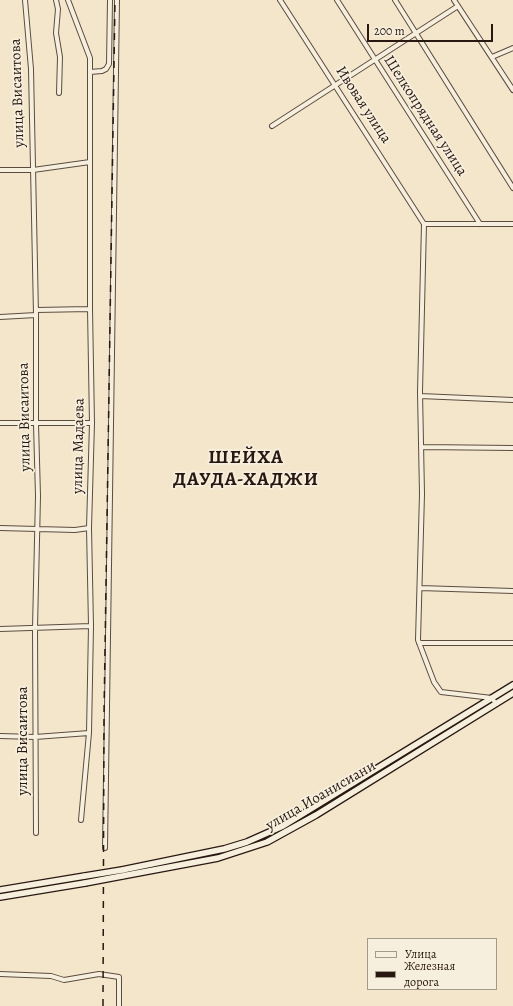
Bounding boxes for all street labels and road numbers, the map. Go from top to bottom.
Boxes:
street label: улица Висаитова [7,38,29,148]
street label: Шелкопрядная улица [379,52,471,180]
street label: Ивовая улица [331,63,395,147]
street label: улица Висаитова [15,362,35,472]
street label: улица Мадаева [69,398,89,494]
street label: улица Висаитова [14,686,32,796]
street label: улица Иоанисиани [263,757,379,835]

